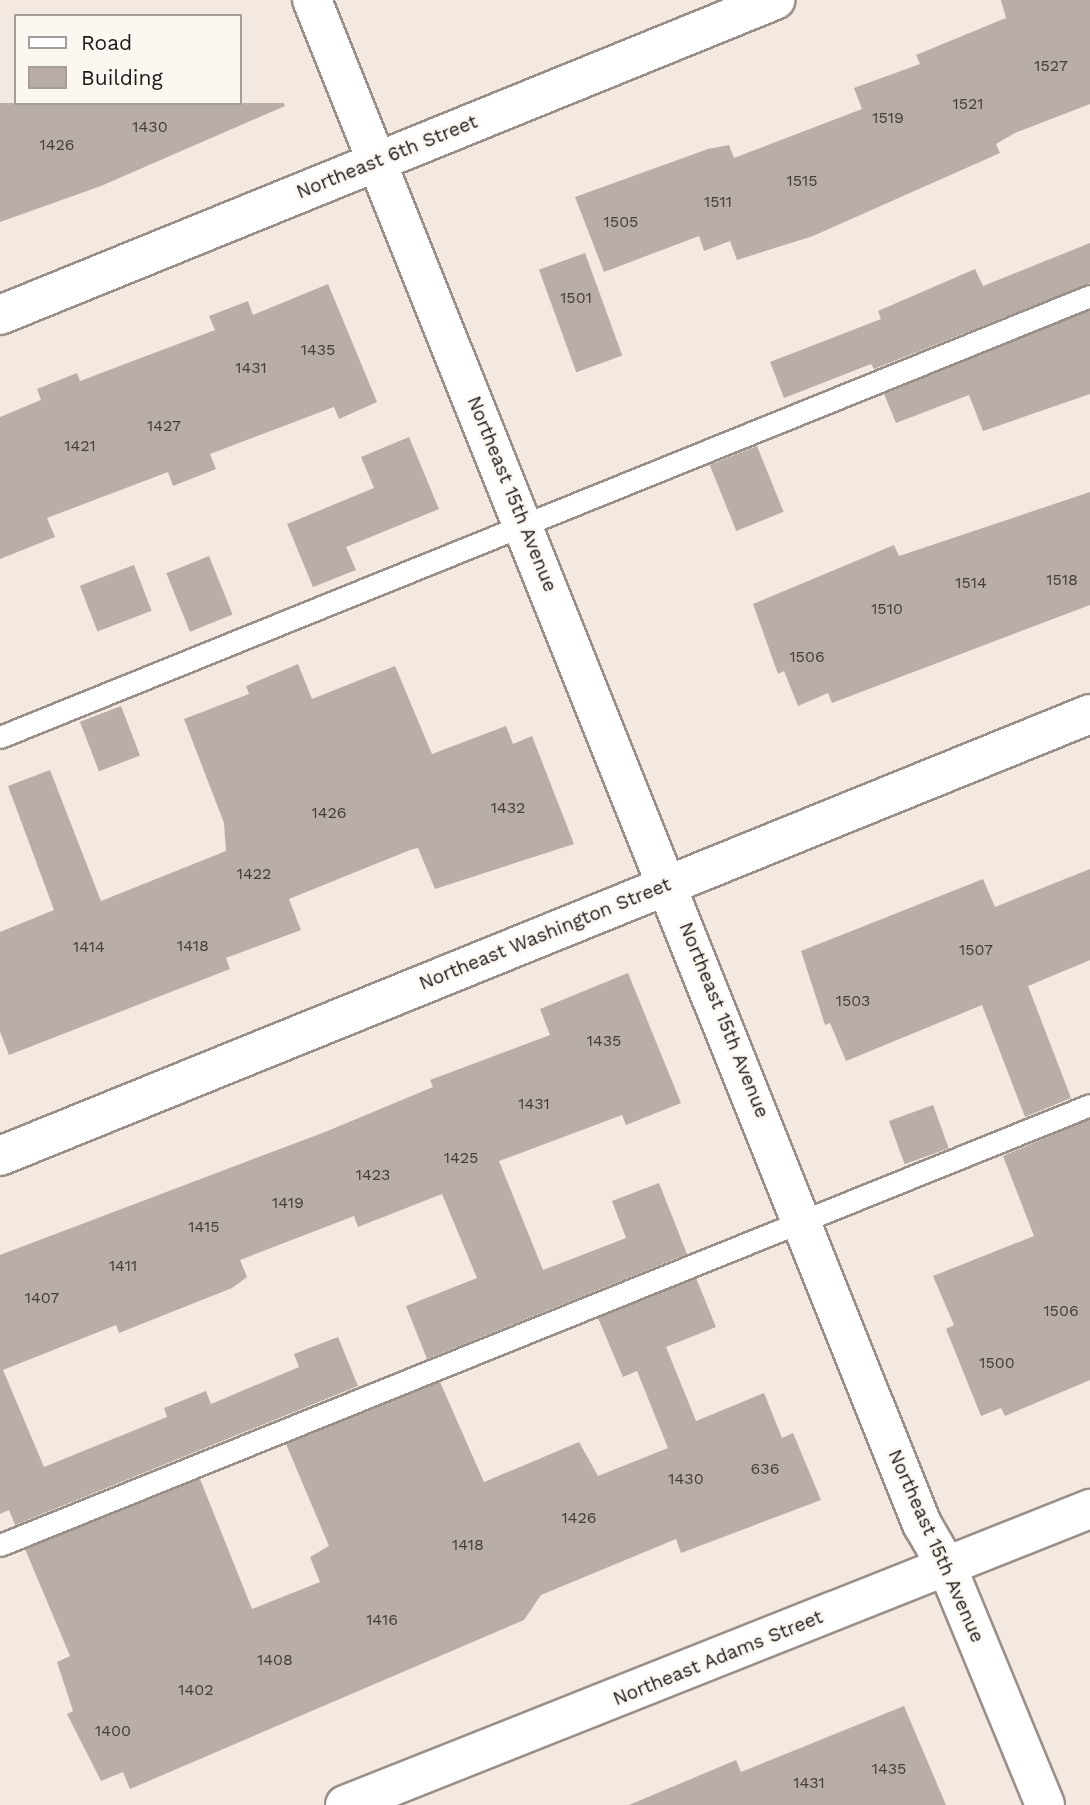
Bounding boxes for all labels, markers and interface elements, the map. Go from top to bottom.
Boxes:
legend [14,14,242,105]
text: Road [81,30,132,55]
house number: 1527 [1034,56,1068,76]
text: Building [81,65,163,90]
house number: 1521 [952,94,984,114]
house number: 1519 [872,108,904,128]
street label: Northeast 6th Street [293,110,481,204]
house number: 1430 [132,117,168,137]
house number: 1426 [39,135,75,155]
house number: 1515 [786,171,818,191]
house number: 1511 [704,192,732,212]
house number: 1505 [604,212,638,232]
house number: 1501 [560,288,592,308]
house number: 1435 [301,340,335,360]
house number: 1431 [235,358,267,378]
street label: Northeast 15th Avenue [462,392,562,596]
house number: 1427 [147,416,181,436]
house number: 1421 [64,436,96,456]
house number: 1518 [1046,570,1078,590]
house number: 1514 [955,573,987,593]
house number: 1510 [871,599,903,619]
house number: 1506 [789,647,825,667]
house number: 1432 [491,798,525,818]
house number: 1426 [311,803,347,823]
house number: 1422 [237,864,271,884]
street label: Northeast Washington Street [416,873,674,995]
street label: Northeast 15th Avenue [674,918,774,1122]
house number: 1418 [177,936,209,956]
house number: 1414 [73,937,105,957]
house number: 1507 [959,940,993,960]
house number: 1503 [836,991,870,1011]
house number: 1435 [587,1031,621,1051]
house number: 1431 [518,1094,550,1114]
house number: 1425 [444,1148,478,1168]
house number: 1423 [356,1165,390,1185]
house number: 1419 [272,1193,304,1213]
house number: 1415 [188,1217,220,1237]
house number: 1411 [109,1256,137,1276]
house number: 1407 [25,1288,59,1308]
house number: 1506 [1043,1301,1079,1321]
house number: 1500 [979,1353,1015,1373]
street label: Northeast 15th Avenue [883,1445,989,1647]
house number: 636 [751,1459,779,1479]
house number: 1430 [668,1469,704,1489]
house number: 1426 [561,1508,597,1528]
house number: 1418 [452,1535,484,1555]
street label: Northeast Adams Street [609,1605,827,1711]
house number: 1416 [366,1610,398,1630]
house number: 1408 [257,1650,293,1670]
house number: 1402 [178,1680,214,1700]
house number: 1400 [95,1721,131,1741]
house number: 1435 [872,1759,906,1779]
house number: 1431 [793,1773,825,1793]

